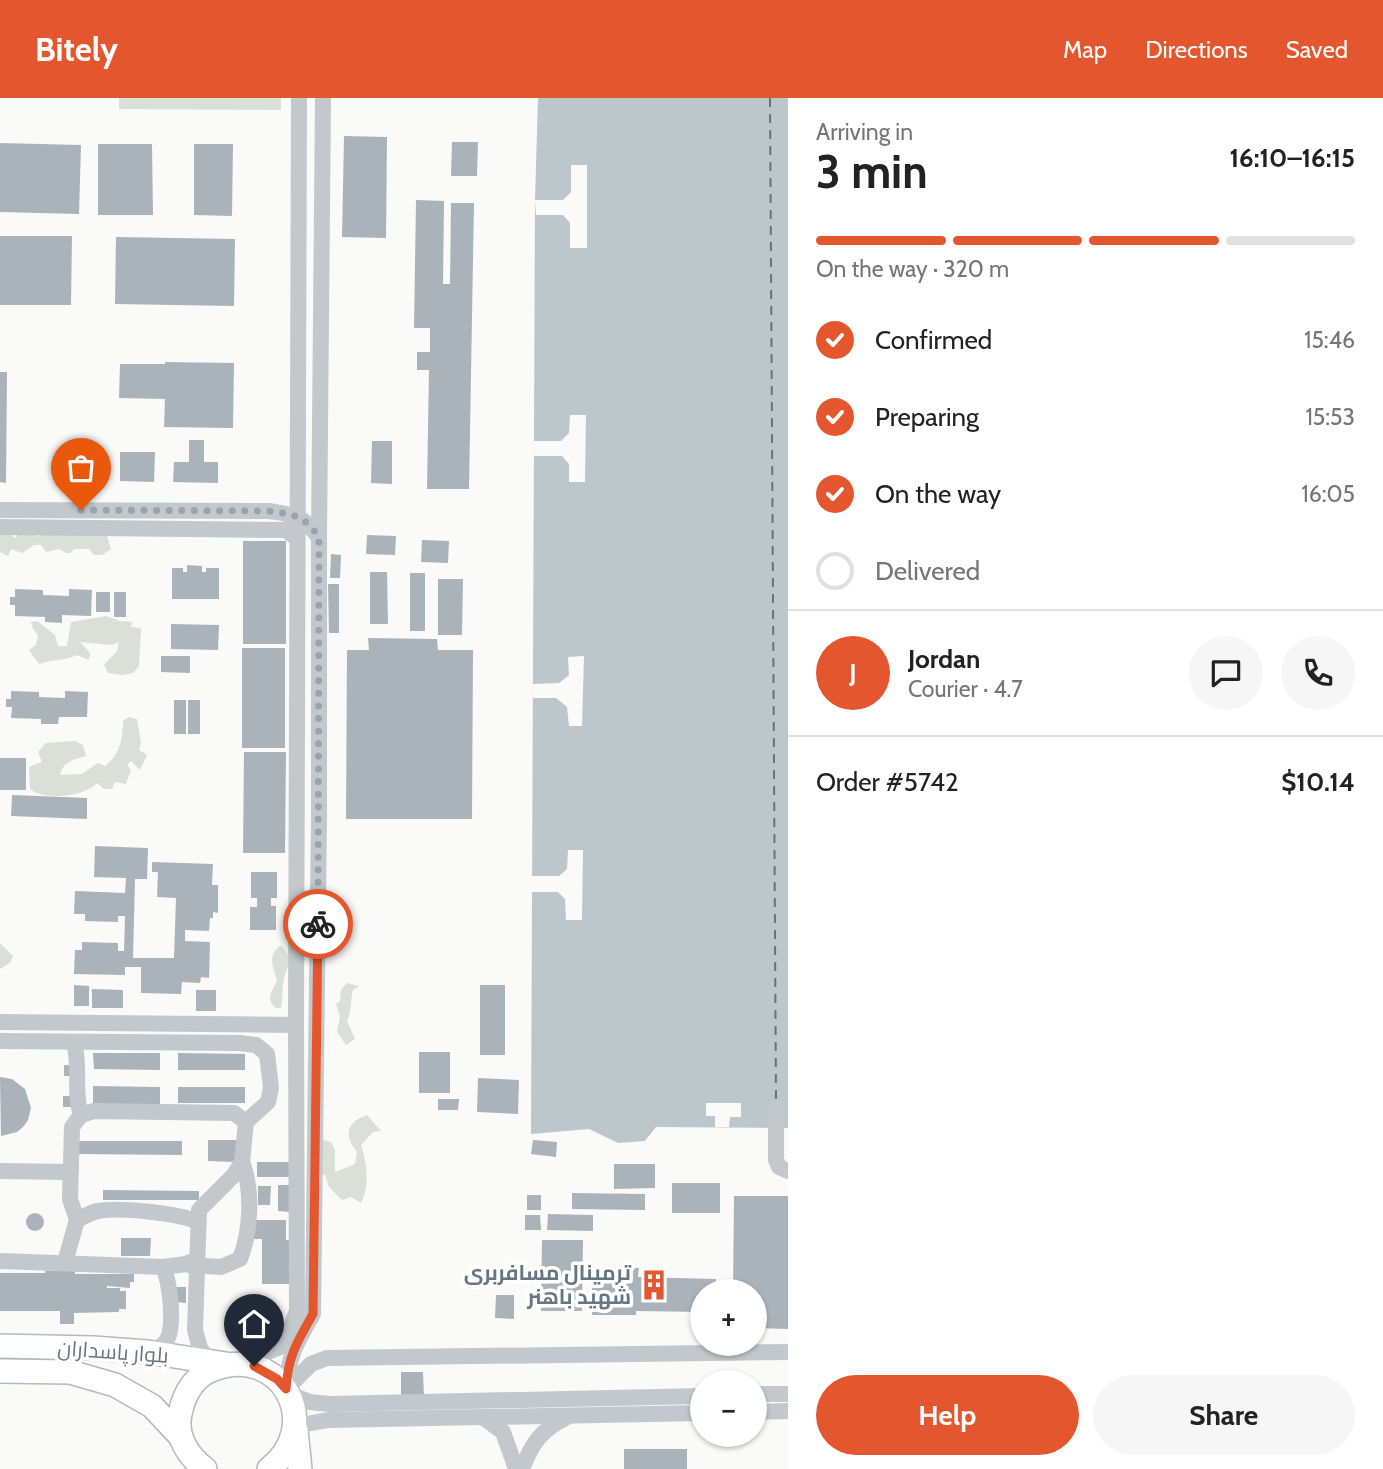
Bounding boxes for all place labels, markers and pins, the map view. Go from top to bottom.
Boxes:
pin [51,438,111,510]
place label: ترمینال مسافربری شهید باهنر [464,1260,632,1310]
building icon: ترمینال مسافربری شهید باهنر [637,1268,671,1302]
pin [224,1294,284,1366]

